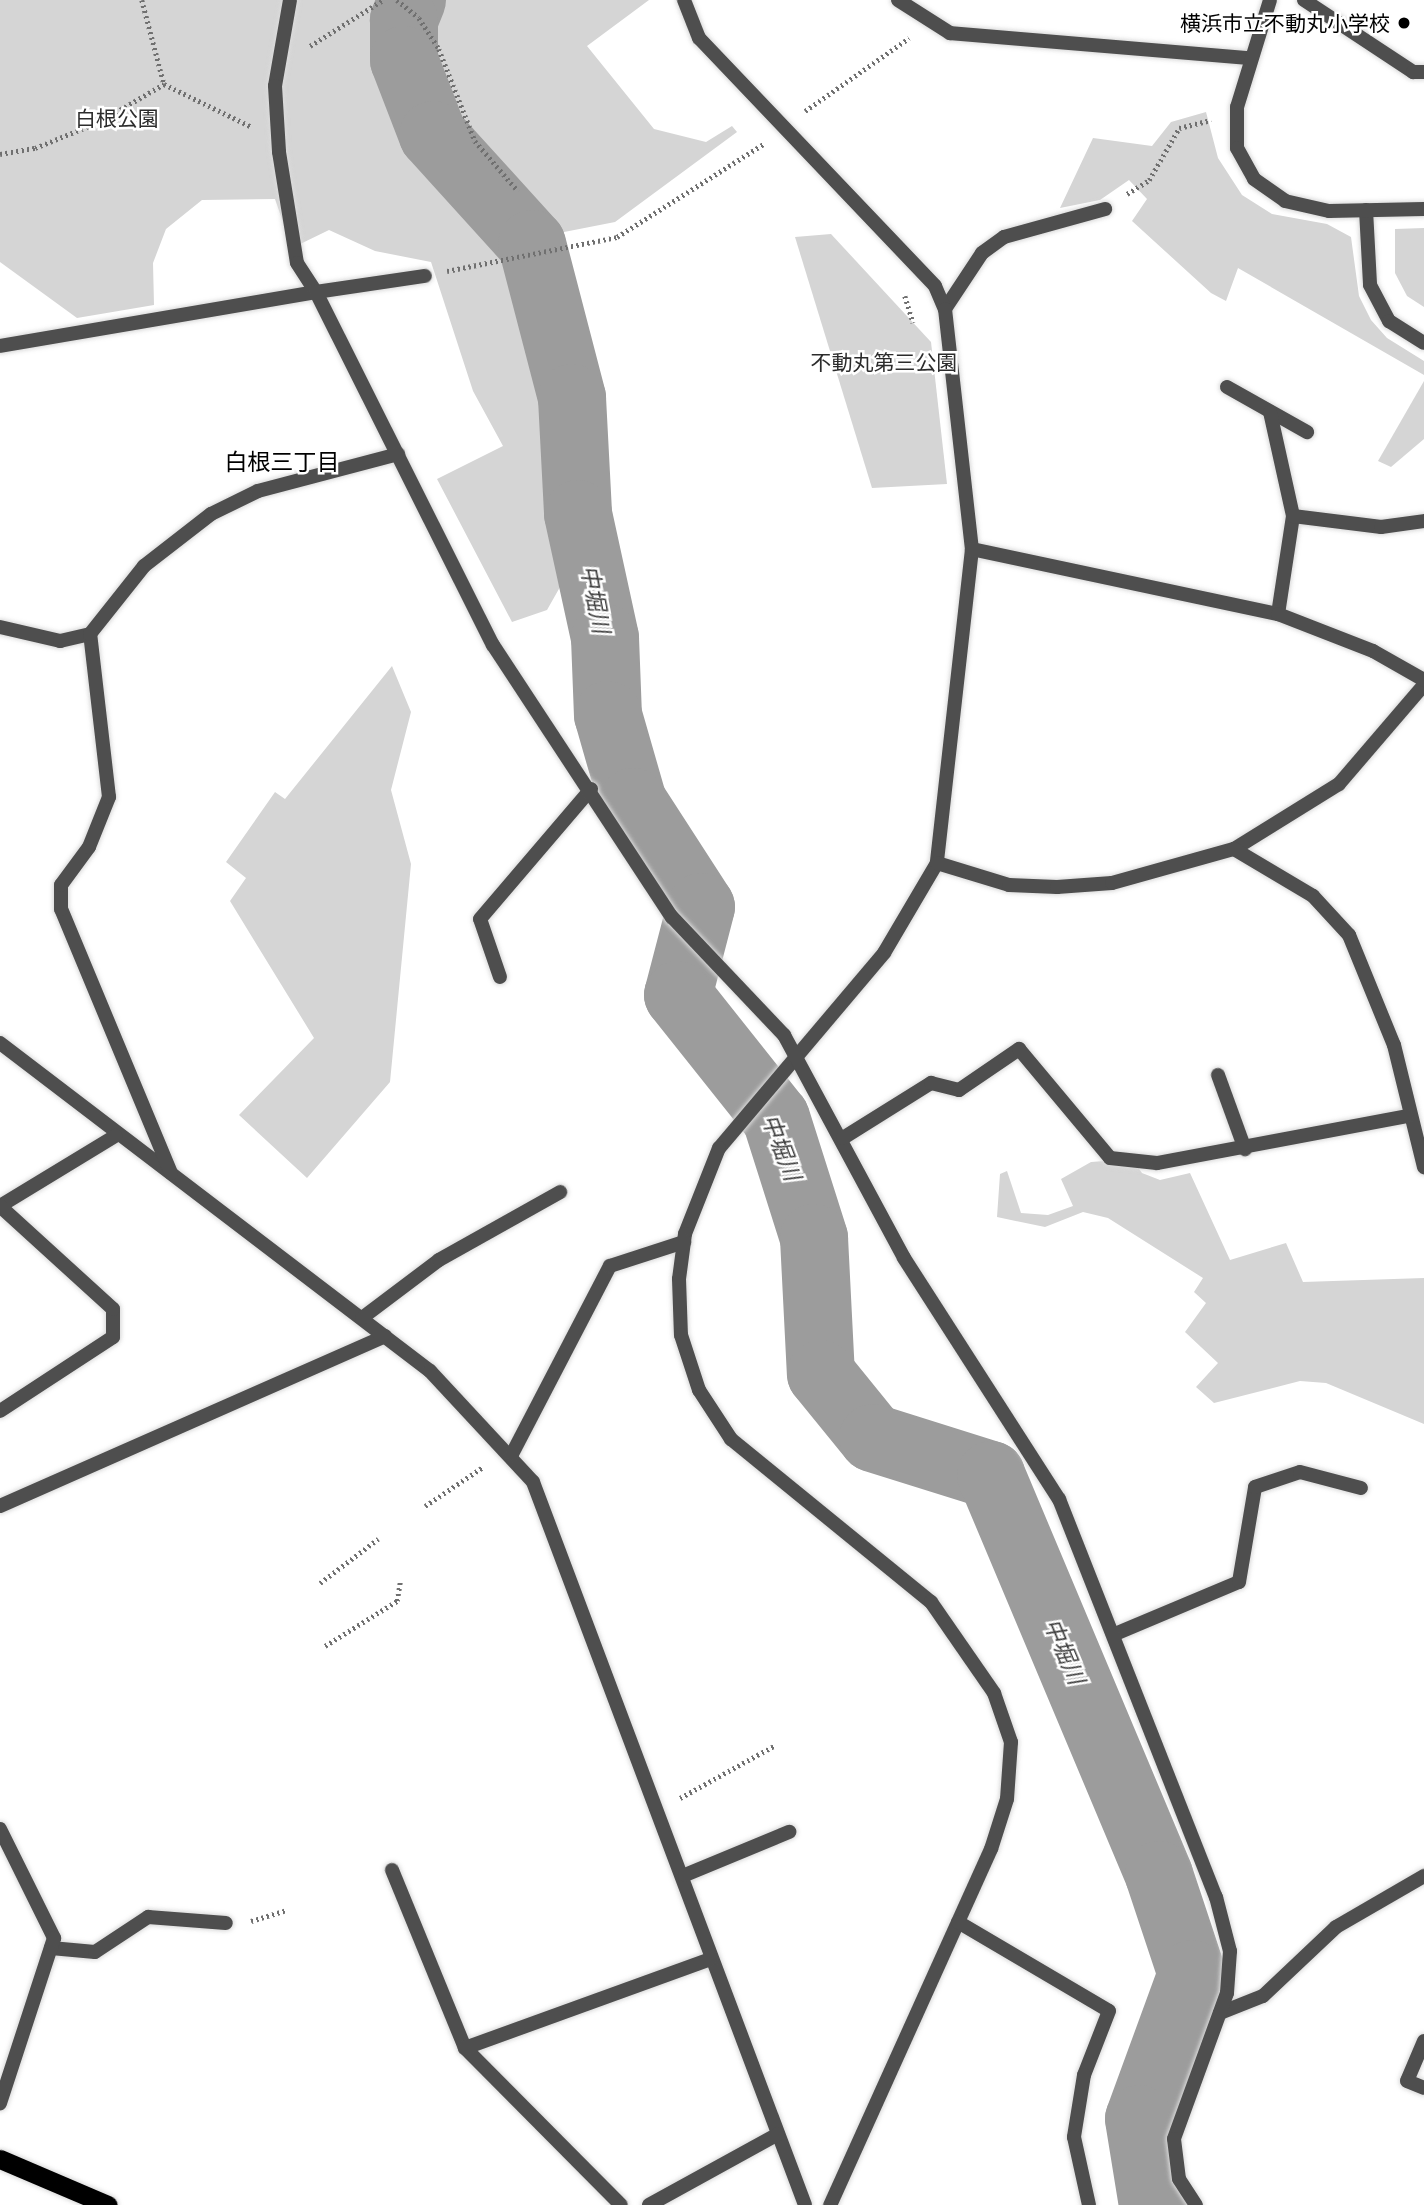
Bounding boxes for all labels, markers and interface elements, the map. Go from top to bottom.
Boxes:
place label: 横浜市立不動丸小学校 [1180,10,1390,36]
marker: 横浜市立不動丸小学校 [1396,15,1412,31]
park label: 白根公園 [75,105,159,131]
park label: 不動丸第三公園 [811,349,957,375]
district label: 白根三丁目 [225,447,339,475]
water label: 中堀川 [576,563,616,635]
water label: 中堀川 [757,1110,807,1184]
water label: 中堀川 [1039,1614,1091,1688]

